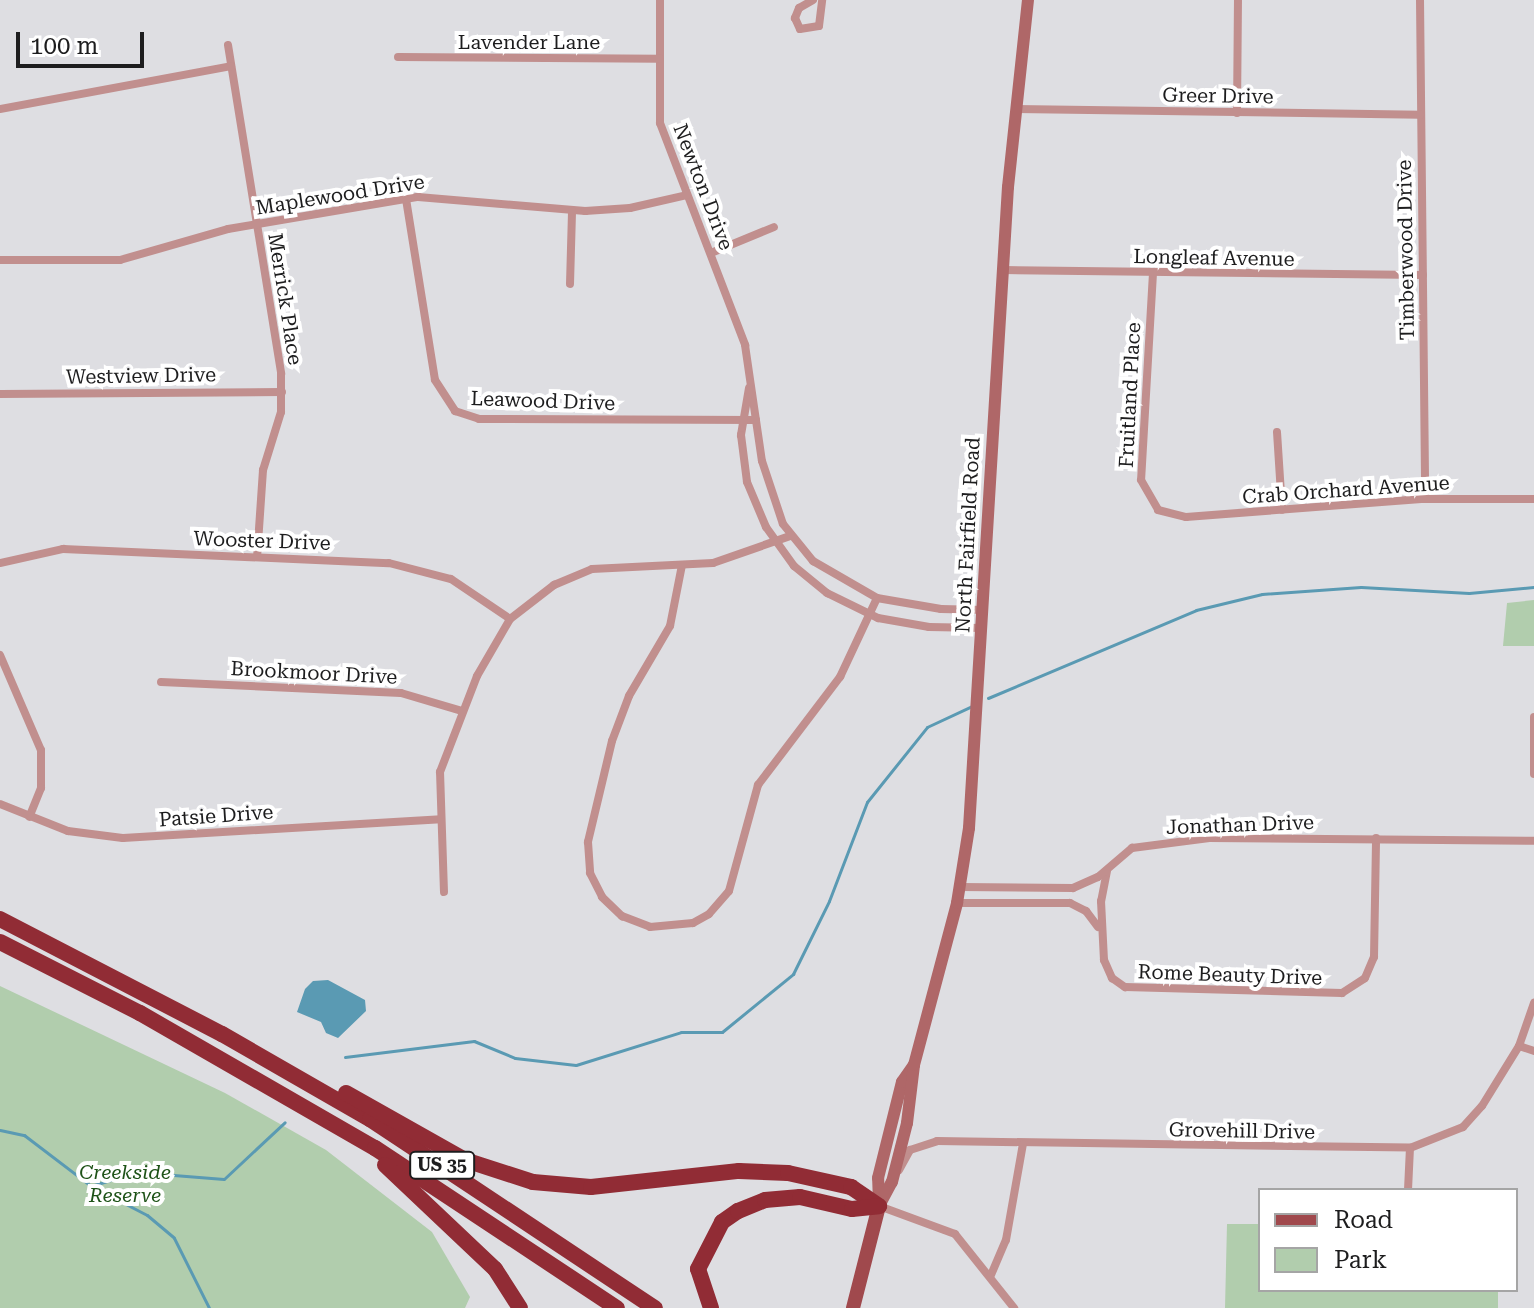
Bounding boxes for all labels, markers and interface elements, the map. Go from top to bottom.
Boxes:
scale bar [20,16,148,66]
street label: Lavender Lane [458,30,600,54]
text: 100 m [30,32,98,60]
street label: Greer Drive [1162,83,1274,109]
street label: Newton Drive [668,120,738,254]
street label: Timberwood Drive [1392,159,1420,341]
street label: Maplewood Drive [254,170,426,220]
street label: Merrick Place [263,231,307,367]
street label: Longleaf Avenue [1133,245,1295,271]
street label: Fruitland Place [1114,322,1146,468]
street label: Westview Drive [66,363,216,389]
street label: Leawood Drive [470,386,616,416]
street label: North Fairfield Road [951,437,985,633]
street label: Crab Orchard Avenue [1242,471,1450,509]
street label: Wooster Drive [193,527,331,555]
street label: Brookmoor Drive [230,657,398,689]
street label: Patsie Drive [158,800,274,832]
street label: Jonathan Drive [1166,810,1314,840]
street label: Rome Beauty Drive [1137,960,1323,990]
street label: Grovehill Drive [1169,1118,1315,1144]
road number: US 35 [408,1151,476,1179]
park label: Creekside Reserve [79,1160,171,1207]
legend [1258,1188,1518,1292]
text: Road [1334,1206,1393,1234]
text: Park [1334,1246,1387,1274]

